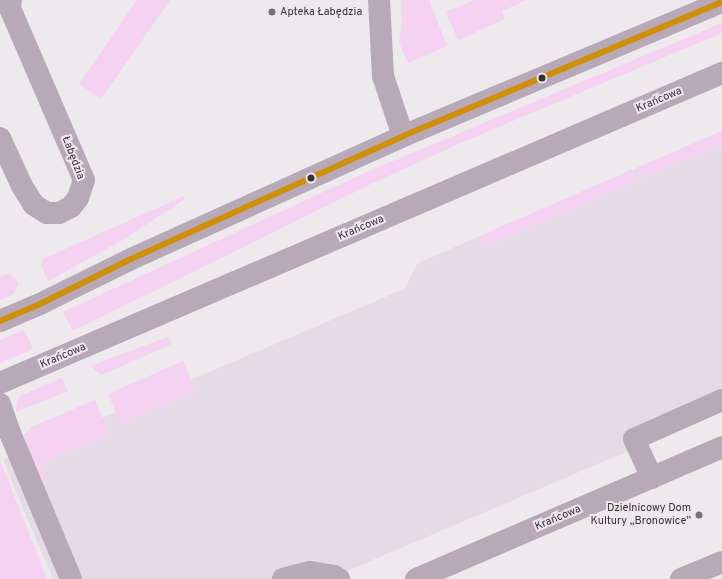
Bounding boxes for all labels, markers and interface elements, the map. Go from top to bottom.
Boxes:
place label: Apteka Łabędzia [280,5,362,19]
marker: Apteka Łabędzia [267,7,277,17]
unlabelled marker [537,73,547,83]
street label: Krańcowa [634,84,684,116]
street label: Łabędzia [59,135,87,181]
unlabelled marker [306,173,316,183]
street label: Krańcowa [336,212,386,244]
street label: Krańcowa [38,340,88,372]
street label: Krańcowa [533,502,583,534]
place label: Dzielnicowy Dom Kultury „Bronowice” [591,502,691,528]
marker: Dzielnicowy Dom Kultury „Bronowice” [694,510,704,520]

